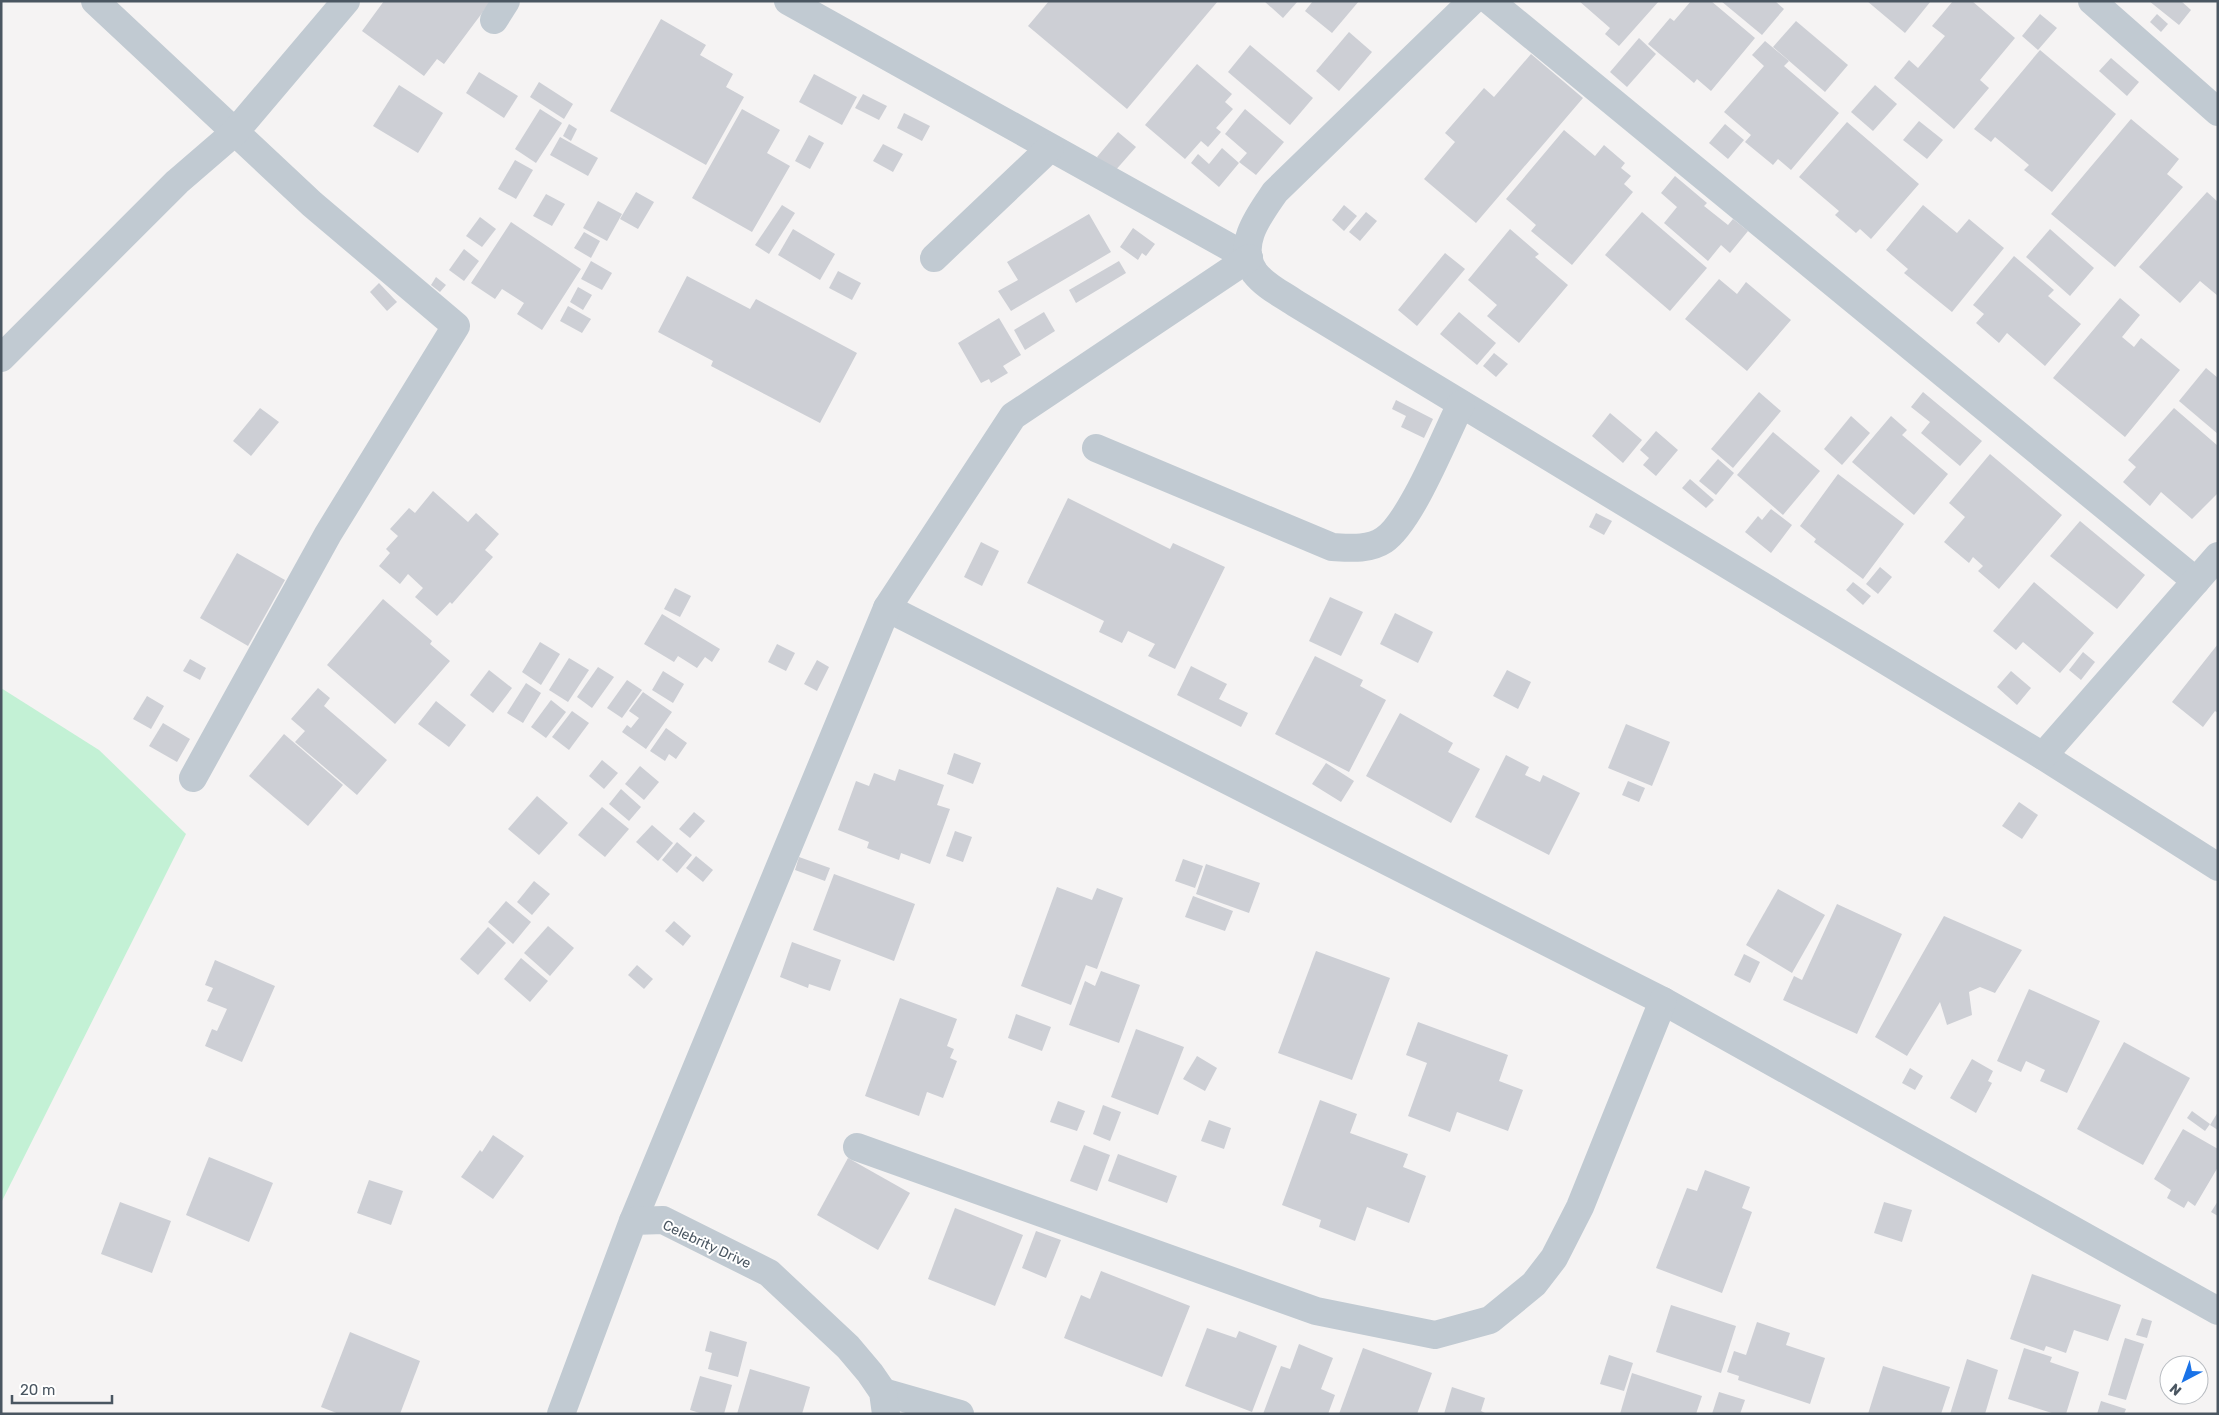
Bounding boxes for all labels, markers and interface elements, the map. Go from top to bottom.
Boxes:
street label: Celebrity Drive [660,1217,754,1272]
north arrow [2159,1355,2209,1405]
scale bar [12,1372,112,1404]
text: N [2166,1380,2185,1399]
text: 20 m [20,1381,55,1399]

